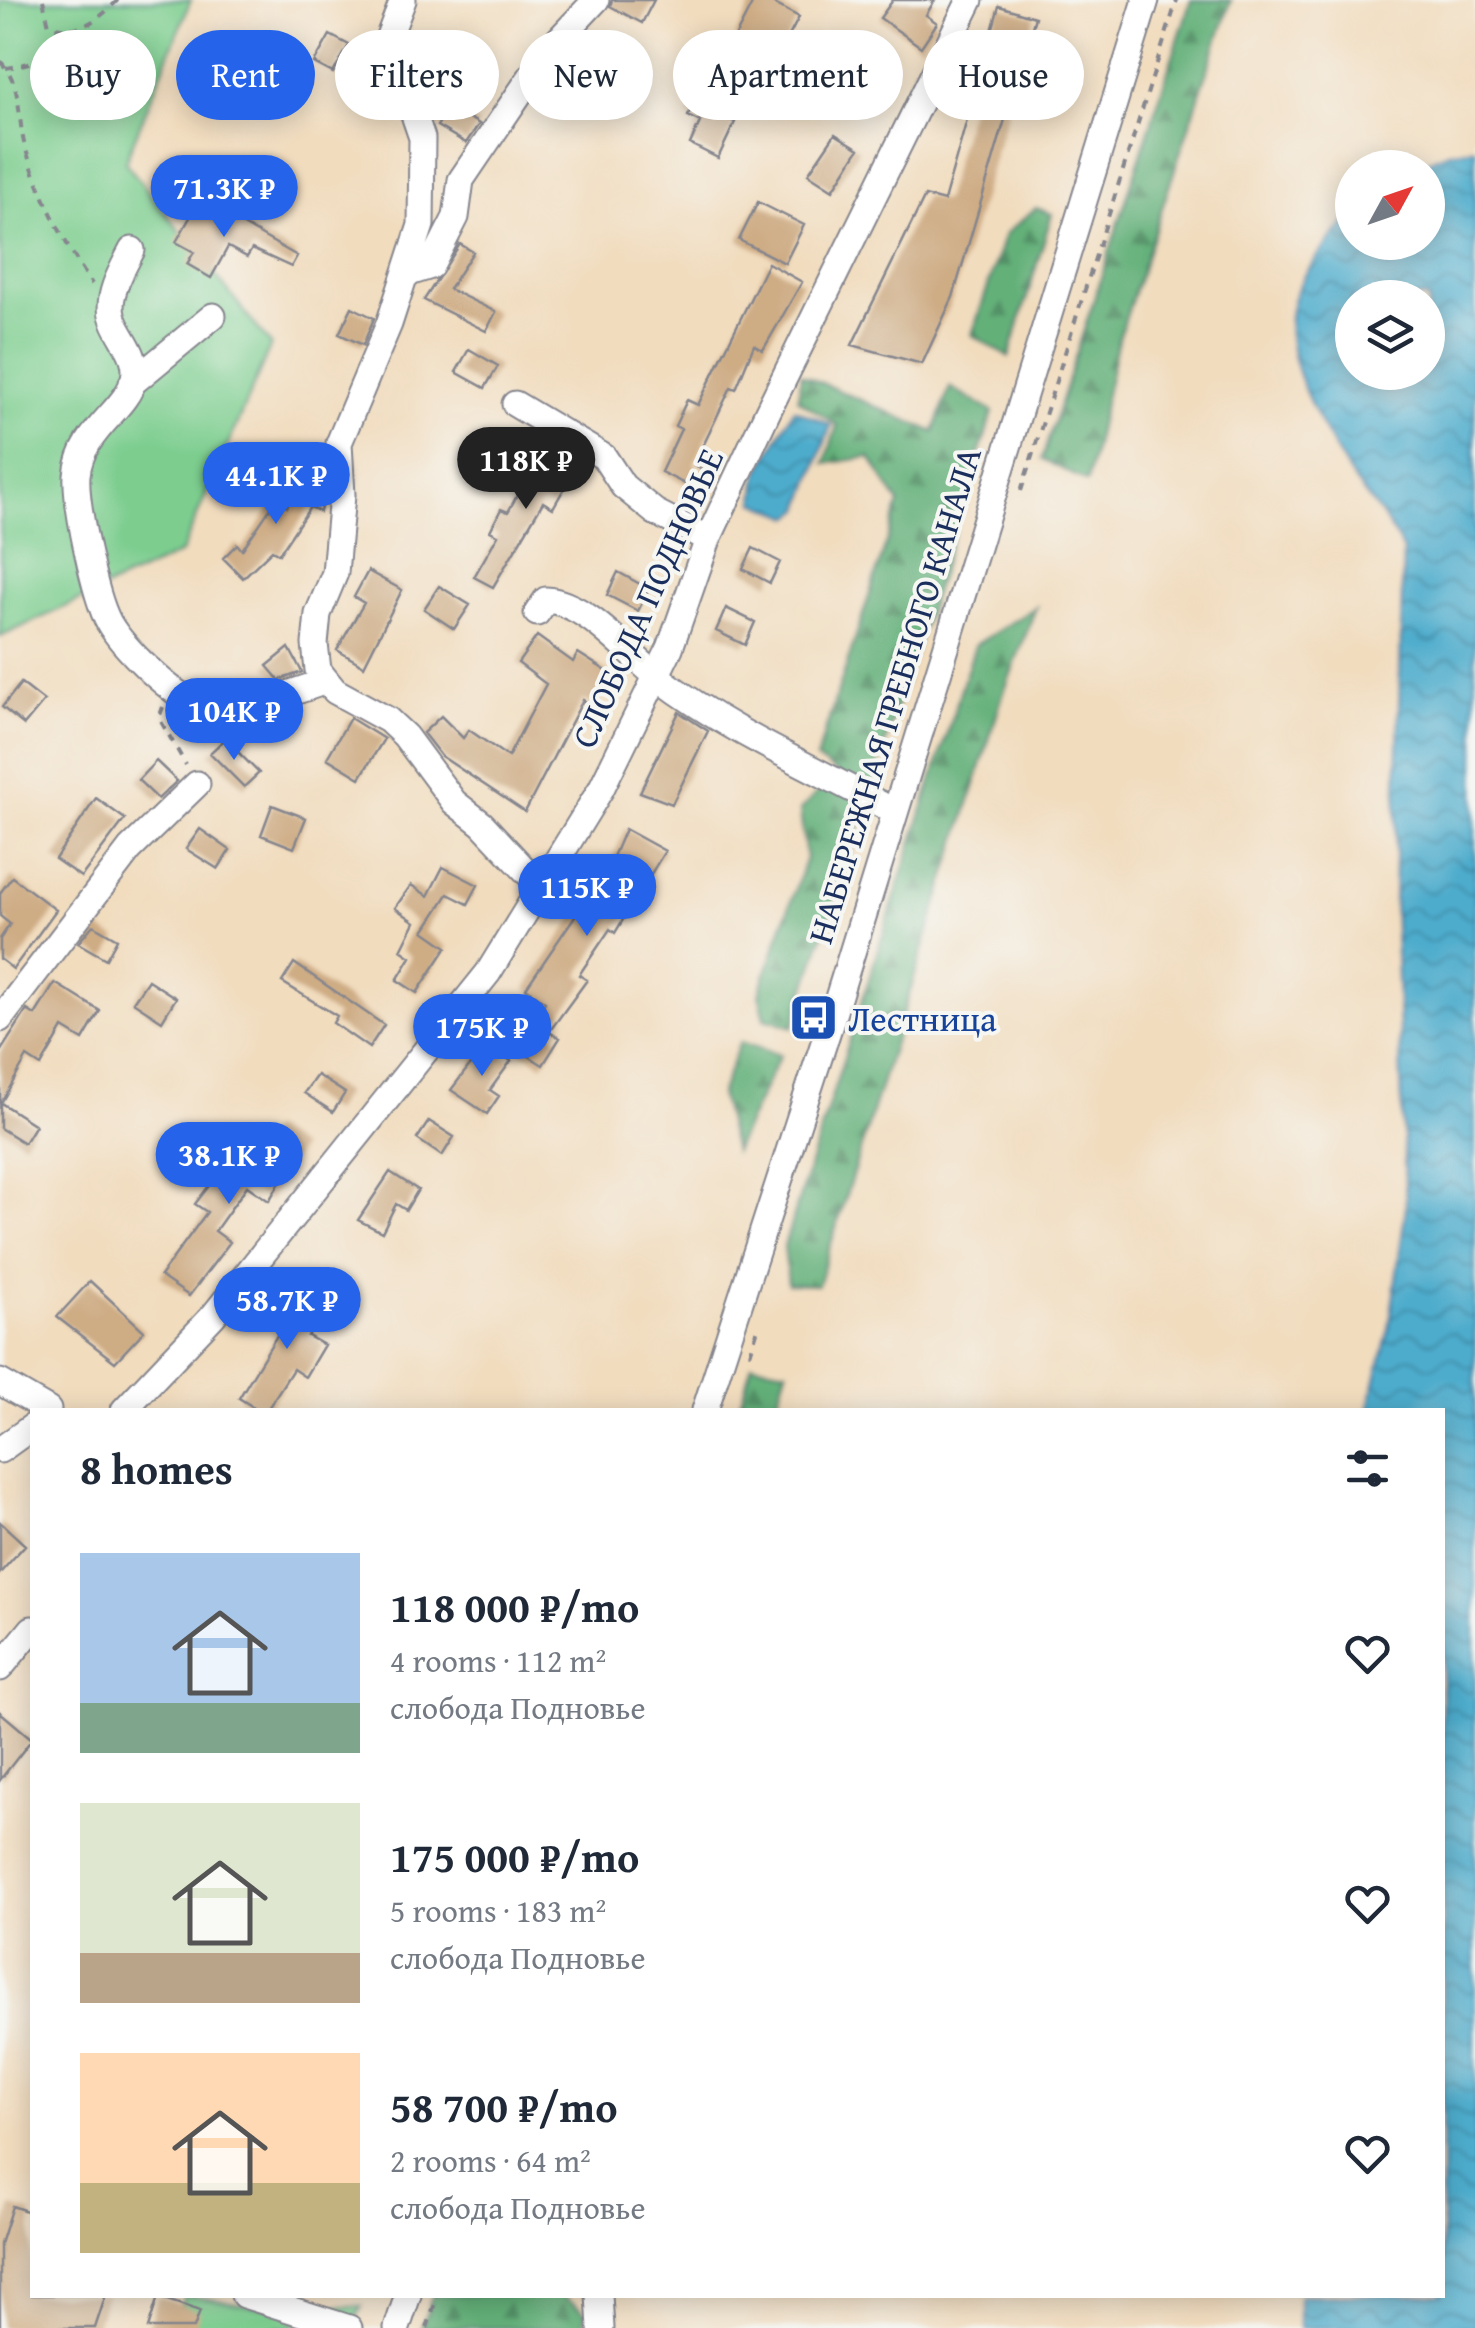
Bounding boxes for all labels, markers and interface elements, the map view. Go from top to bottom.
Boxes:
chip: Buy [30,30,156,120]
chip: Rent [176,30,315,120]
chip: Filters [335,30,499,120]
chip: New [519,30,653,120]
chip: Apartment [673,30,903,120]
chip: House [923,30,1084,120]
north arrow [1335,150,1445,260]
map controls [1335,150,1445,390]
pin: 71.3K ₽ [132,155,316,240]
text: 71.3K ₽ [173,164,275,211]
button: layers [1335,280,1445,390]
pin: 118K ₽ [445,427,607,512]
text: 118K ₽ [479,436,573,483]
street label: СЛОБОДА ПОДНОВЬЕ [558,440,736,756]
street label: НАБЕРЕЖНАЯ ГРЕБНОГО КАНАЛА [794,440,994,950]
pin: 44.1K ₽ [184,442,368,527]
text: 44.1K ₽ [225,451,327,498]
pin: 104K ₽ [153,678,315,763]
text: 104K ₽ [187,687,281,734]
pin: 115K ₽ [506,854,668,939]
text: 115K ₽ [540,863,634,910]
bus stop icon: Лестница [787,992,839,1044]
place label: Лестница [848,993,997,1044]
pin: 175K ₽ [401,994,563,1079]
text: 175K ₽ [435,1003,529,1050]
pin: 38.1K ₽ [137,1122,321,1207]
text: 38.1K ₽ [178,1131,280,1178]
pin: 58.7K ₽ [195,1267,379,1352]
text: 58.7K ₽ [236,1276,338,1323]
text: 8 homes [80,1438,233,1499]
icon: filters [1340,1441,1395,1496]
text: 118 000 ₽/mo [390,1576,639,1637]
icon: home [160,1593,280,1713]
icon: heart [1340,1626,1395,1681]
text: 4 rooms · 112 m² [390,1637,606,1684]
text: слобода Подновье [390,1684,645,1731]
text: 175 000 ₽/mo [390,1826,639,1887]
icon: home [160,1843,280,1963]
icon: heart [1340,1876,1395,1931]
text: 5 rooms · 183 m² [390,1887,606,1934]
text: слобода Подновье [390,1934,645,1981]
text: 58 700 ₽/mo [390,2076,618,2137]
icon: home [160,2093,280,2213]
icon: heart [1340,2126,1395,2181]
text: 2 rooms · 64 m² [390,2137,591,2184]
text: слобода Подновье [390,2184,645,2231]

